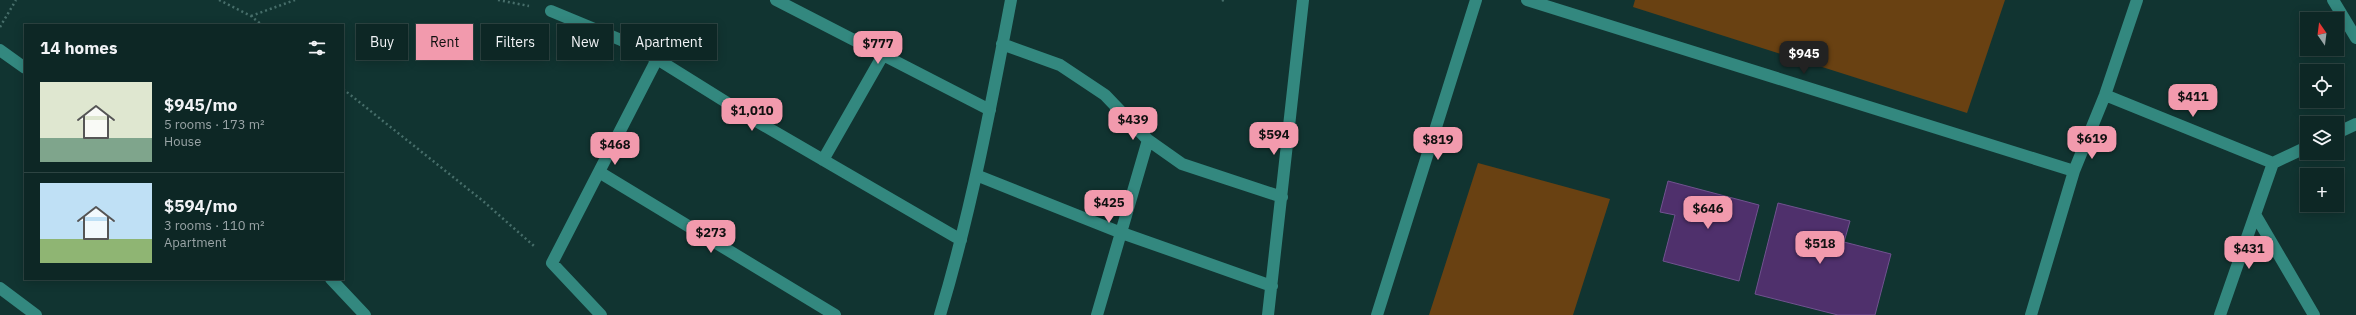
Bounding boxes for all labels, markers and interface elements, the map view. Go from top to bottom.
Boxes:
north arrow [2300,12,2344,56]
map controls [2300,12,2344,212]
chip: Buy [356,24,408,60]
chip: Rent [416,24,473,60]
chip: Filters [481,24,549,60]
chip: New [557,24,613,60]
chip: Apartment [621,24,717,60]
pin: $777 [854,31,902,65]
text: $777 [862,35,894,52]
text: 14 homes [40,37,117,59]
icon: filters [306,37,328,59]
pin: $945 [1780,41,1828,75]
text: $945 [1788,45,1820,62]
button: locate [2300,64,2344,108]
pin: $411 [2169,84,2217,118]
text: $411 [2177,88,2209,105]
text: $945/mo [164,94,237,116]
icon: home [72,98,120,146]
pin: $1,010 [719,98,785,132]
text: $1,010 [730,102,774,119]
pin: $439 [1109,107,1157,141]
text: $439 [1117,111,1149,128]
text: 5 rooms · 173 m² [164,116,265,133]
button: layers [2300,116,2344,160]
pin: $594 [1250,122,1298,156]
text: $594 [1258,126,1290,143]
pin: $619 [2068,126,2116,160]
pin: $819 [1414,127,1462,161]
text: $619 [2076,130,2108,147]
text: $819 [1422,131,1454,148]
pin: $468 [591,132,639,166]
text: House [164,133,201,150]
text: $468 [599,136,631,153]
button: + [2300,168,2344,212]
pin: $425 [1085,190,1133,224]
text: $425 [1093,194,1125,211]
text: $594/mo [164,195,237,217]
pin: $646 [1684,196,1732,230]
icon: home [72,199,120,247]
text: $646 [1692,200,1724,217]
text: 3 rooms · 110 m² [164,217,265,234]
pin: $273 [687,220,735,254]
text: $273 [695,224,727,241]
pin: $518 [1796,231,1844,265]
text: Apartment [164,234,227,251]
text: $518 [1804,235,1836,252]
pin: $431 [2225,236,2273,270]
text: $431 [2233,240,2265,257]

